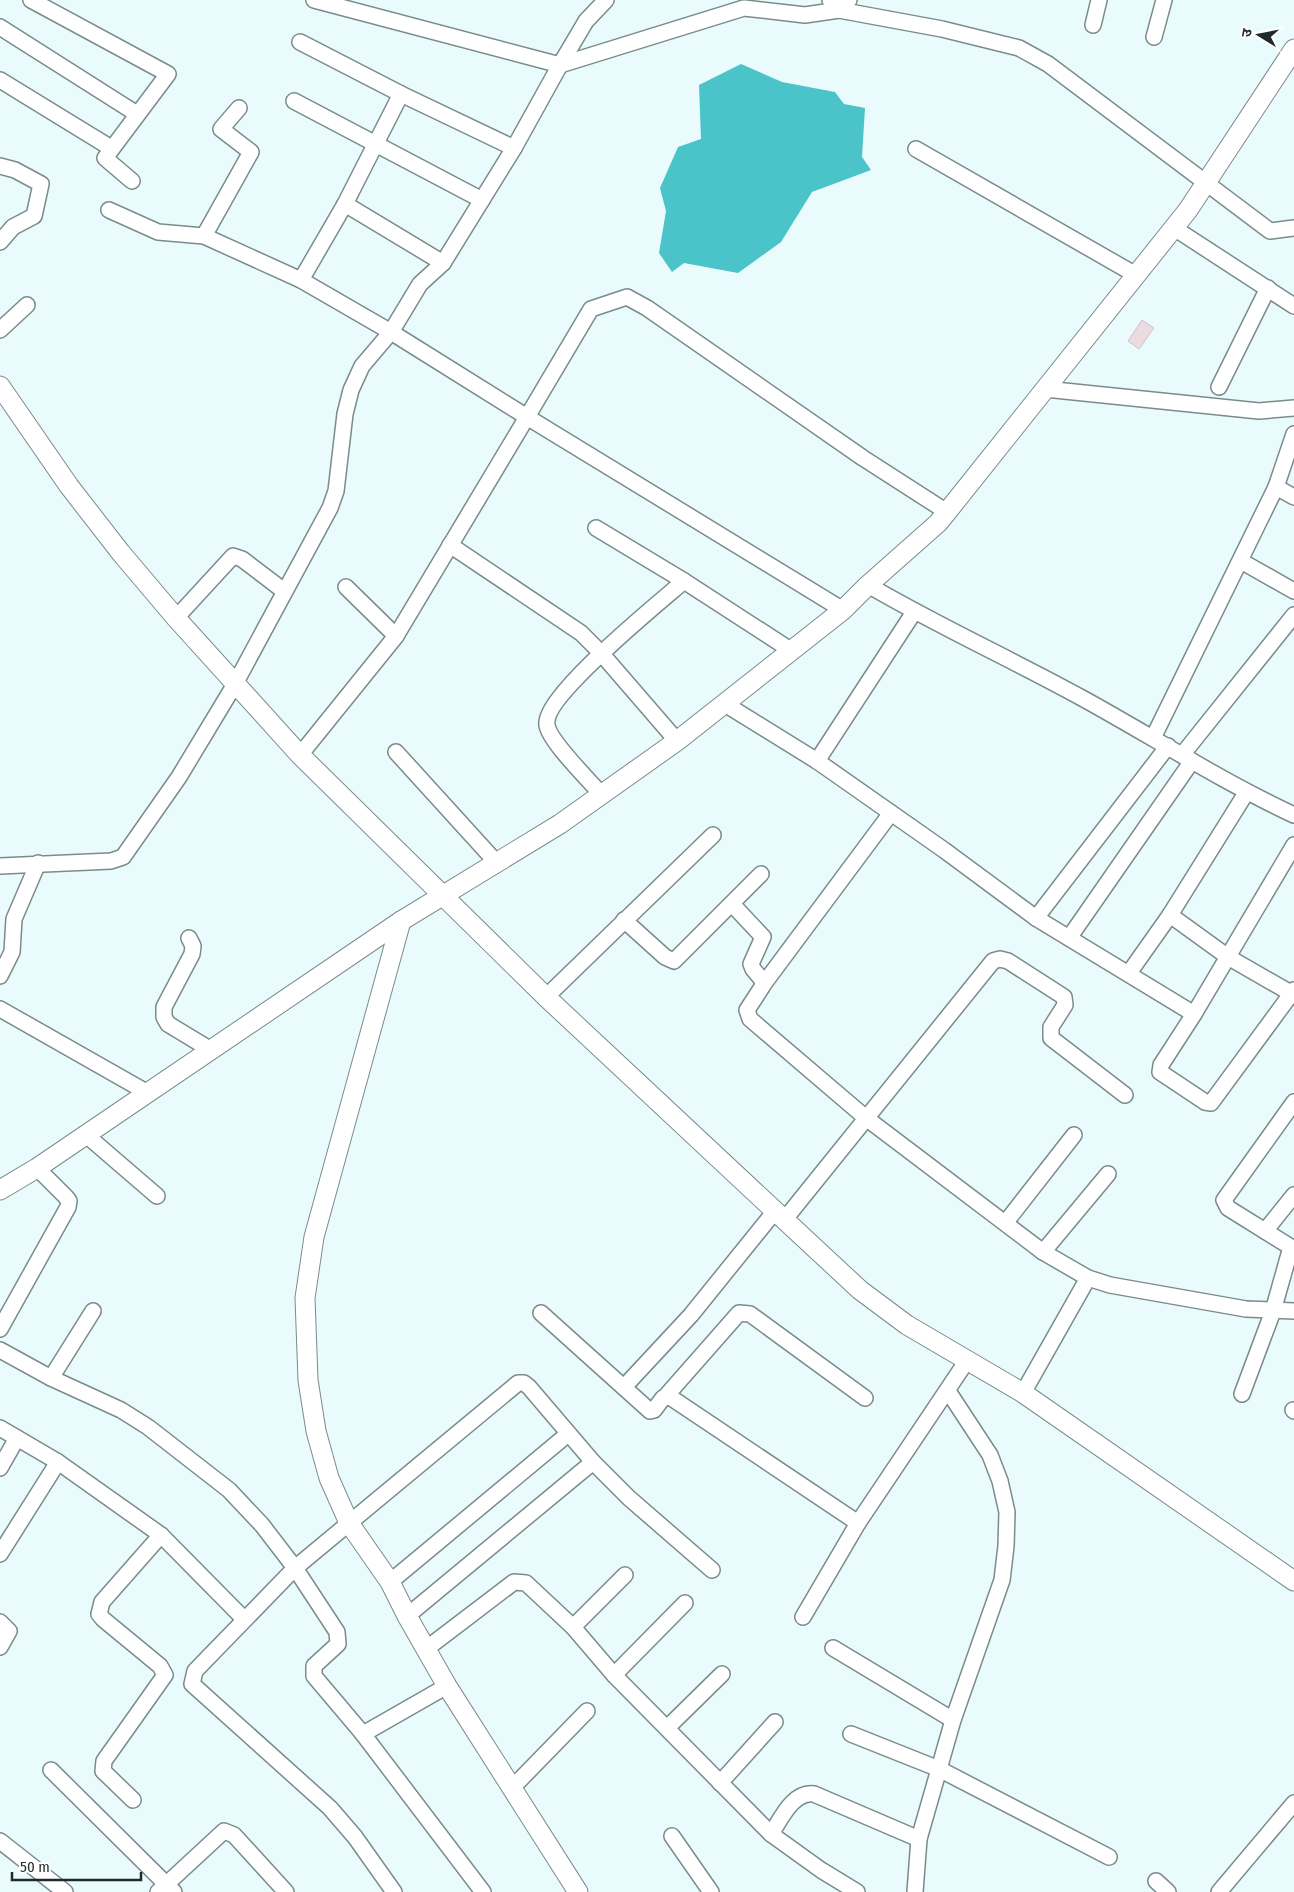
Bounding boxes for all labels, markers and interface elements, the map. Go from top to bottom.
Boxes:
north arrow [1234,10,1284,60]
text: उ [1238,27,1256,38]
scale bar [12,1850,141,1882]
text: 50 m [20,1858,50,1876]

